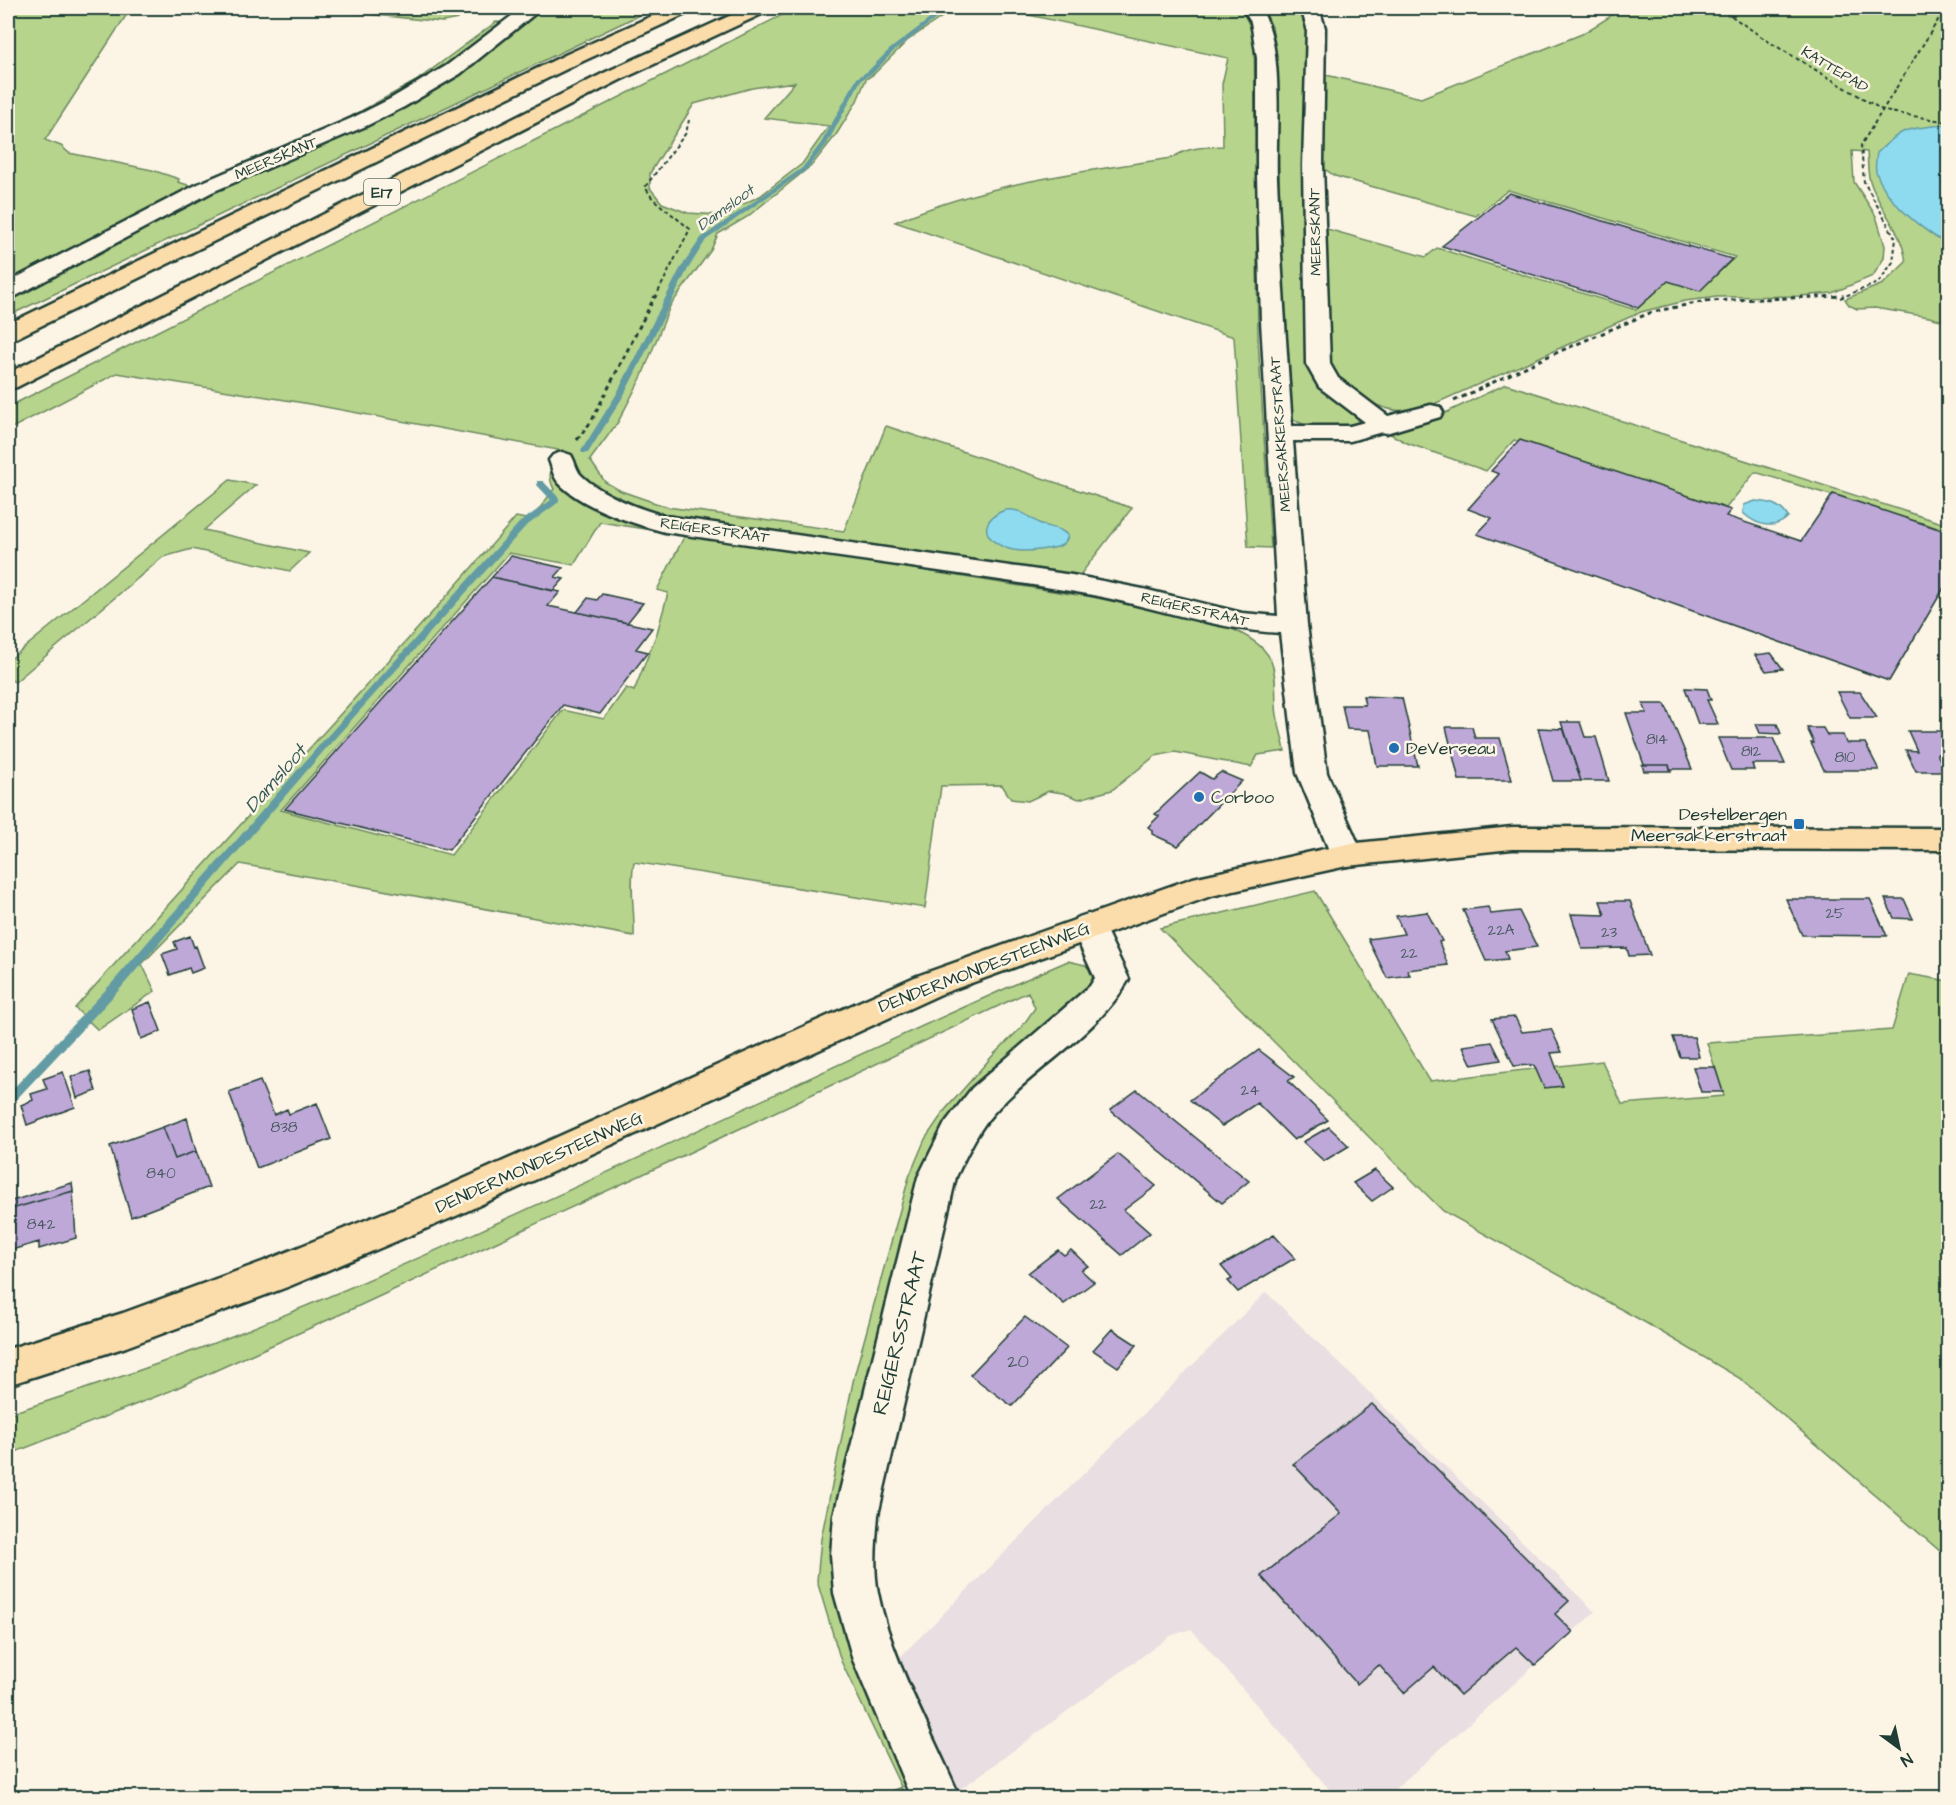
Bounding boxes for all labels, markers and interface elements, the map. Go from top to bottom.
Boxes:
street label: KATTEPAD [1797,41,1873,98]
street label: MEERSKANT [232,131,321,185]
road number: E17 [364,179,400,205]
water label: Damsloot [692,179,760,236]
street label: MEERSKANT [1304,187,1327,276]
street label: MEERSAKKERSTRAAT [1265,355,1296,513]
street label: REIGERSTRAAT [659,512,772,549]
street label: REIGERSTRAAT [1139,587,1251,632]
house number: 814 [1646,729,1668,750]
place label: DeVerseau [1406,736,1495,761]
water label: Damsloot [238,737,315,819]
marker: DeVerseau [1387,741,1401,755]
house number: 812 [1741,741,1762,762]
house number: 810 [1834,747,1856,768]
place label: Corboo [1211,785,1274,810]
marker: Corboo [1192,790,1206,804]
place label: Destelbergen Meersakkerstraat [1631,802,1788,848]
marker: Destelbergen Meersakkerstraat [1792,817,1806,831]
house number: 25 [1825,903,1845,924]
street label: DENDERMONDESTEENWEG [875,915,1094,1019]
house number: 22A [1488,920,1515,941]
house number: 23 [1601,922,1617,943]
house number: 22 [1400,943,1418,964]
house number: 24 [1241,1080,1259,1101]
street label: DENDERMONDESTEENWEG [431,1105,647,1220]
house number: 838 [270,1117,298,1138]
house number: 840 [146,1163,176,1184]
house number: 22 [1089,1194,1107,1215]
house number: 842 [27,1214,56,1235]
street label: REIGERSSTRAAT [865,1247,934,1418]
house number: 20 [1007,1349,1029,1374]
north arrow [1869,1718,1929,1778]
text: N [1896,1748,1917,1772]

